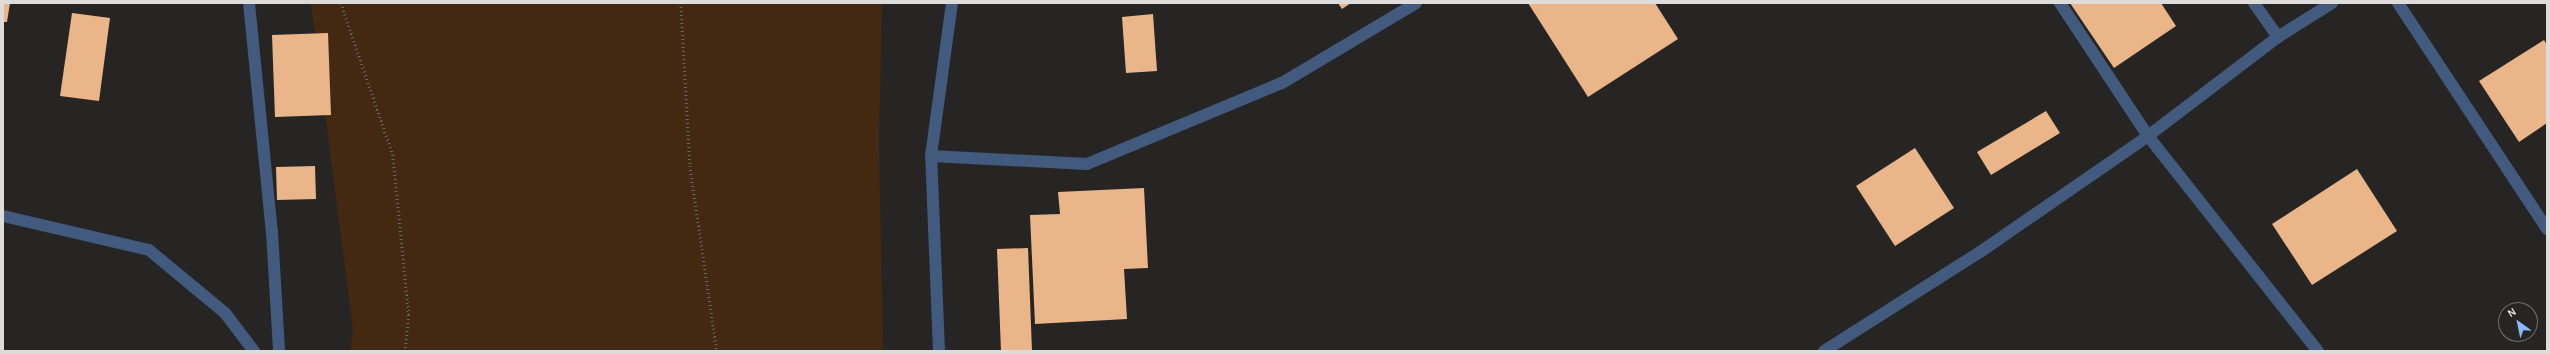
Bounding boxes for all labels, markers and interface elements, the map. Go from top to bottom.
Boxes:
north arrow [2498,302,2538,342]
text: N [2506,306,2518,319]

